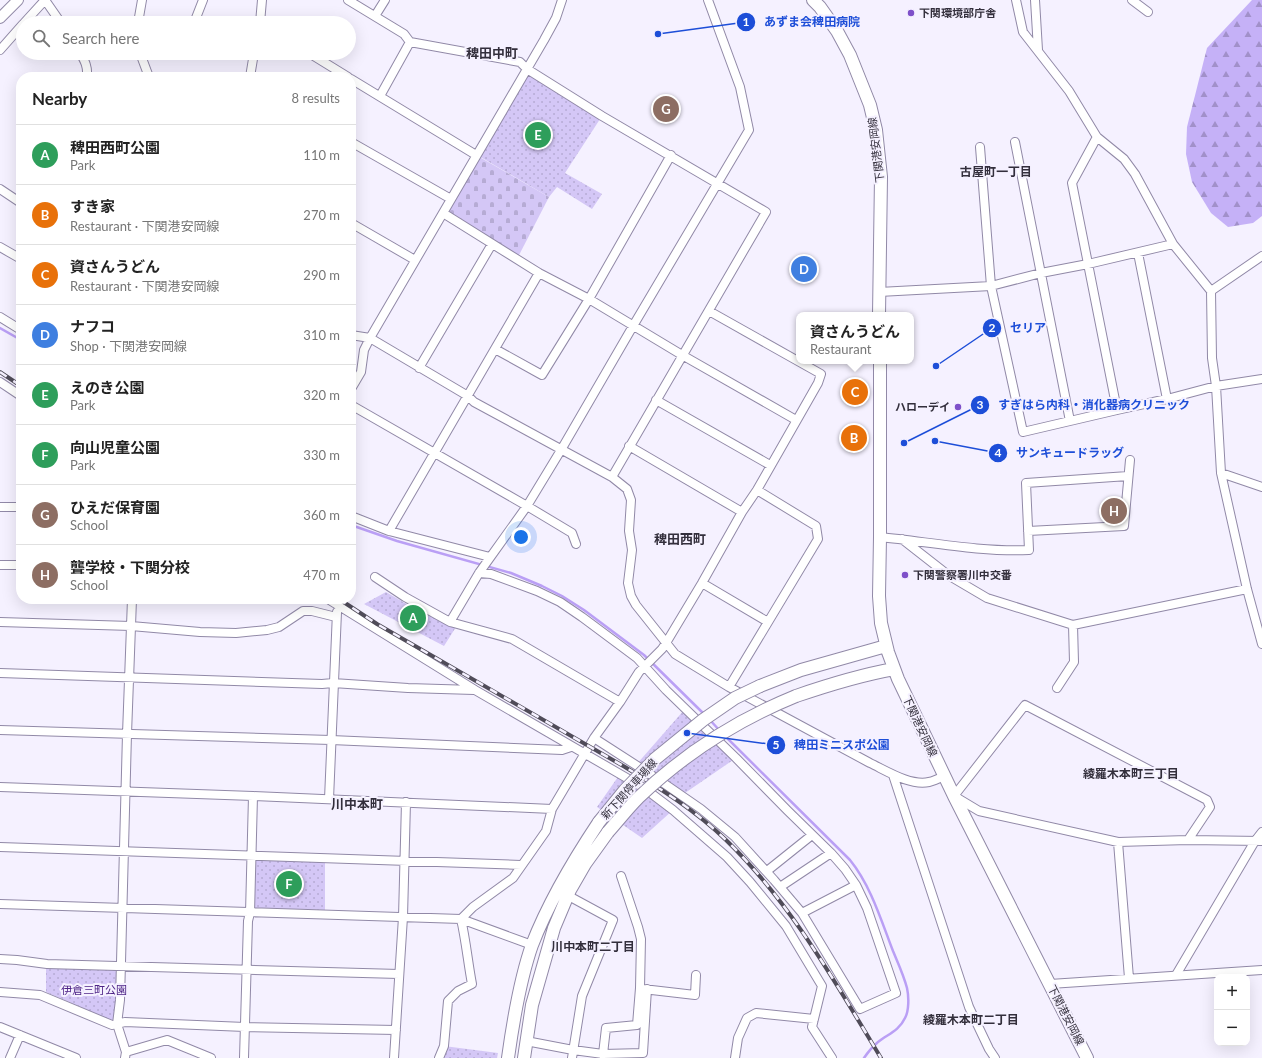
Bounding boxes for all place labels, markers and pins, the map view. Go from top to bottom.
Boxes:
place label: 下関環境部庁舎 [919,6,997,19]
marker: 下関環境部庁舎 [906,8,916,18]
callout: あずま会稗田病院 [736,10,868,34]
pin: G [653,94,679,124]
pin: E [525,120,551,150]
pin: D [791,254,817,284]
callout: セリア [982,316,1054,340]
pin: C [842,377,868,407]
callout: すぎはら内科・消化器病クリニック [970,393,1198,417]
place label: ハローデイ [895,400,950,413]
marker: ハローデイ [953,402,963,412]
pin: B [841,423,867,453]
callout: サンキュードラッグ [988,441,1132,465]
pin: H [1101,496,1127,526]
place label: 下関警察署川中交番 [913,568,1012,581]
marker: 下関警察署川中交番 [900,570,910,580]
pin: A [400,603,426,633]
callout: 稗田ミニスポ公園 [766,733,898,757]
pin: F [276,869,302,899]

